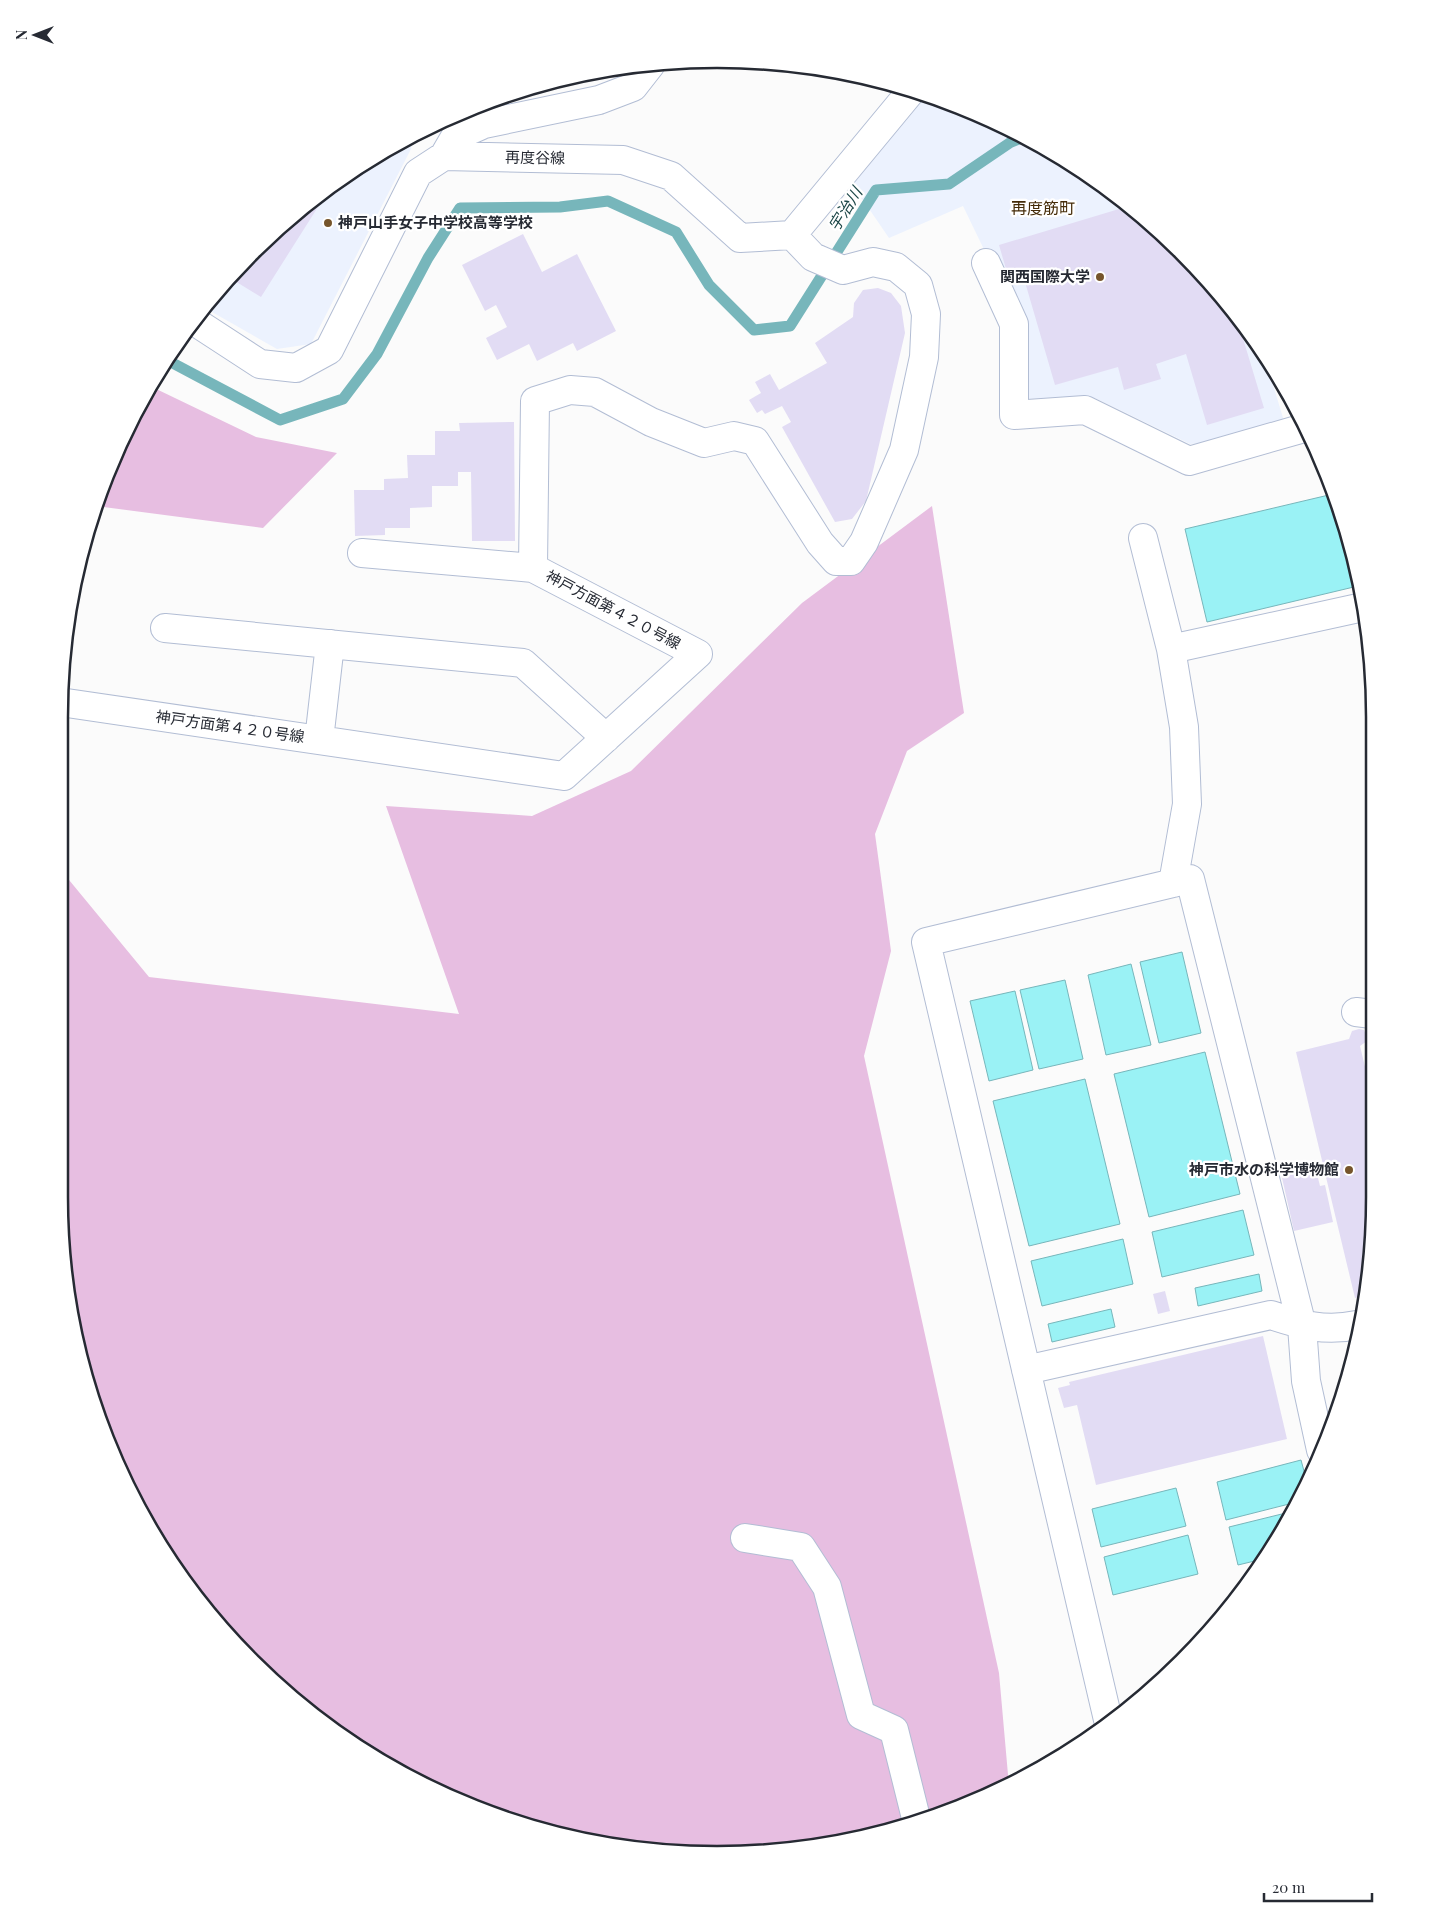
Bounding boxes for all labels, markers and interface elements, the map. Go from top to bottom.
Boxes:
north arrow [10,10,60,60]
text: N [12,30,31,40]
street label: 再度谷線 [505,146,565,168]
water label: 宇治川 [823,181,867,235]
district label: 再度筋町 [1011,197,1075,218]
place label: 神戸山手女子中学校高等学校 [337,212,533,232]
marker: 神戸山手女子中学校高等学校 [322,217,334,229]
place label: 関西国際大学 [1000,266,1090,286]
marker: 関西国際大学 [1094,271,1106,283]
street label: 神戸方面第４２０号線 [543,565,684,653]
street label: 神戸方面第４２０号線 [154,706,306,746]
place label: 神戸市水の科学博物館 [1188,1159,1339,1179]
marker: 神戸市水の科学博物館 [1343,1164,1355,1176]
scale bar [1264,1870,1372,1902]
text: 20 m [1272,1877,1306,1897]

